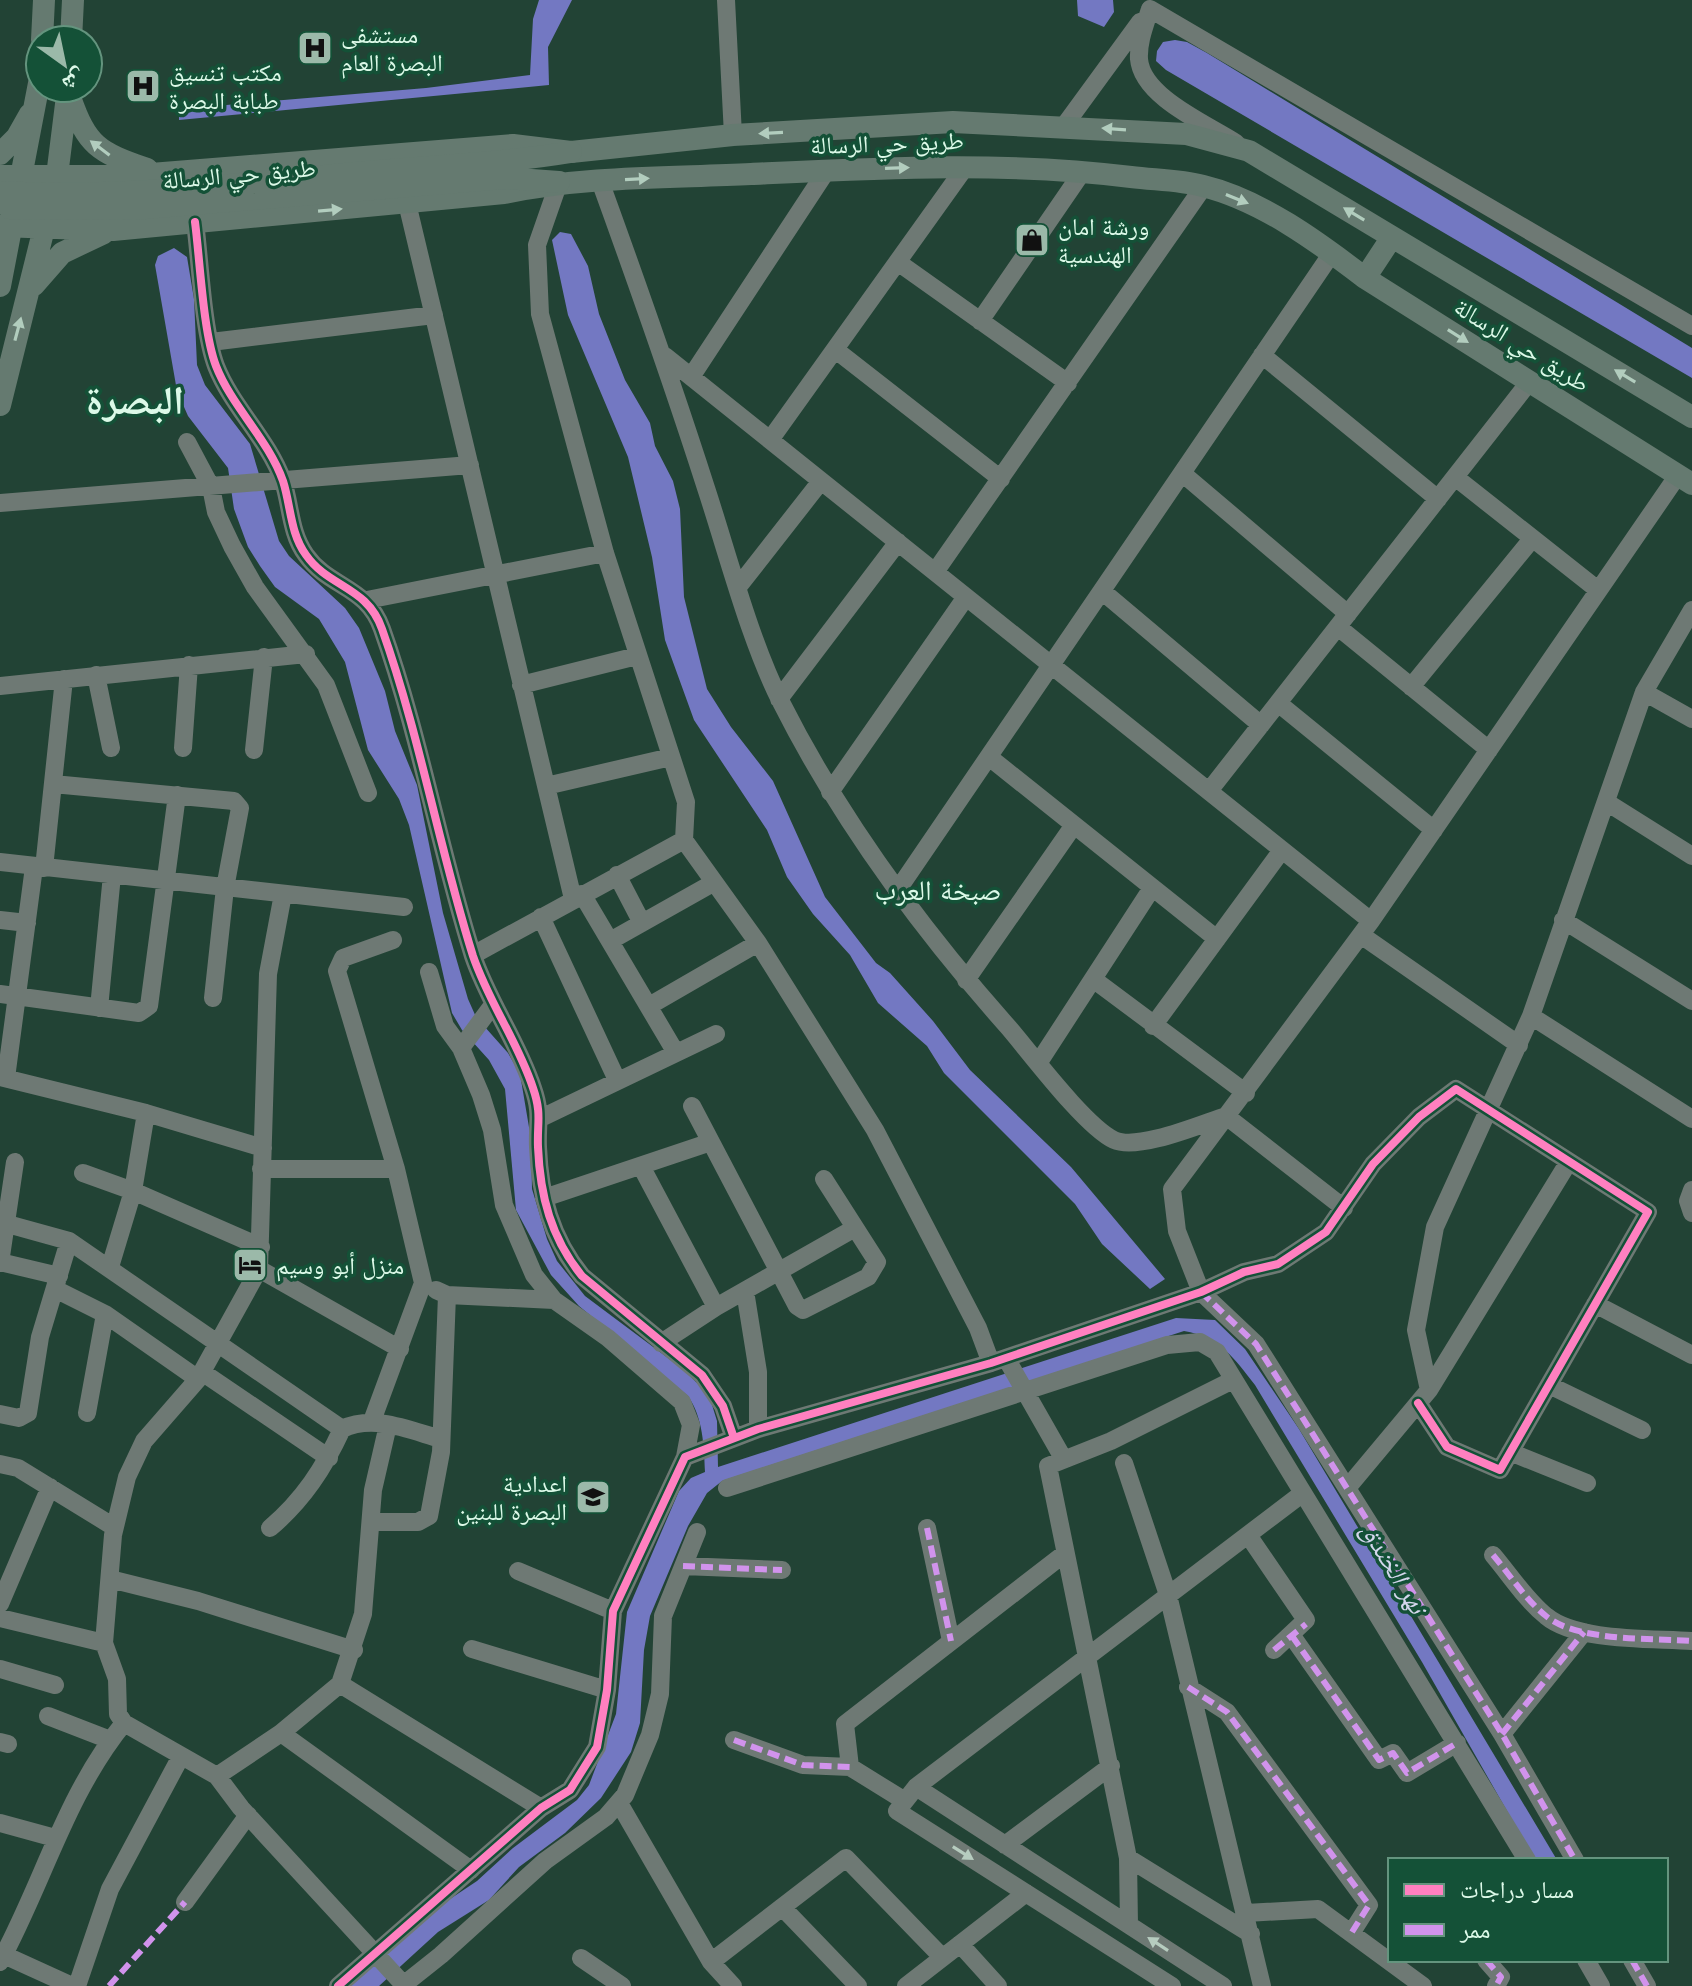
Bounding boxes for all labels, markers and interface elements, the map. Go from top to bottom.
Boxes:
place label: مستشفى البصرة العام [341,17,443,80]
north arrow [24,24,104,104]
hospital icon: مستشفى البصرة العام [296,29,334,67]
place label: مكتب تنسيق طبابة البصرة [169,55,282,118]
text: ش [56,61,93,101]
hospital icon: مكتب تنسيق طبابة البصرة [124,67,162,105]
one-way arrow [1101,122,1126,135]
street label: طريق حي الرسالة [810,123,964,165]
one-way arrow [757,126,783,139]
one-way arrow [89,140,111,156]
street label: طريق حي الرسالة [161,150,317,200]
one-way arrow [885,162,910,175]
one-way arrow [625,172,650,185]
one-way arrow [1225,193,1249,206]
one-way arrow [318,203,343,216]
one-way arrow [1343,207,1365,221]
place label: ورشة امان الهندسية [1058,209,1149,272]
shop icon: ورشة امان الهندسية [1013,221,1051,259]
street label: طريق حي الرسالة [1446,289,1596,402]
one-way arrow [13,317,25,342]
one-way arrow [1447,328,1469,342]
one-way arrow [1614,370,1636,384]
district label: البصرة [86,371,184,429]
district label: صبخة العرب [874,870,1002,911]
hotel icon: منزل أبو وسيم [231,1246,269,1284]
place label: منزل أبو وسيم [276,1248,404,1283]
place label: اعدادية البصرة للبنين [456,1466,567,1529]
school or university icon: اعدادية البصرة للبنين [574,1478,612,1516]
water label: نهر الخندق [1352,1515,1438,1624]
one-way arrow [952,1846,974,1860]
legend [1388,1858,1668,1962]
text: مسار دراجات [1460,1872,1574,1907]
text: ممر [1459,1912,1491,1947]
one-way arrow [1147,1936,1168,1951]

